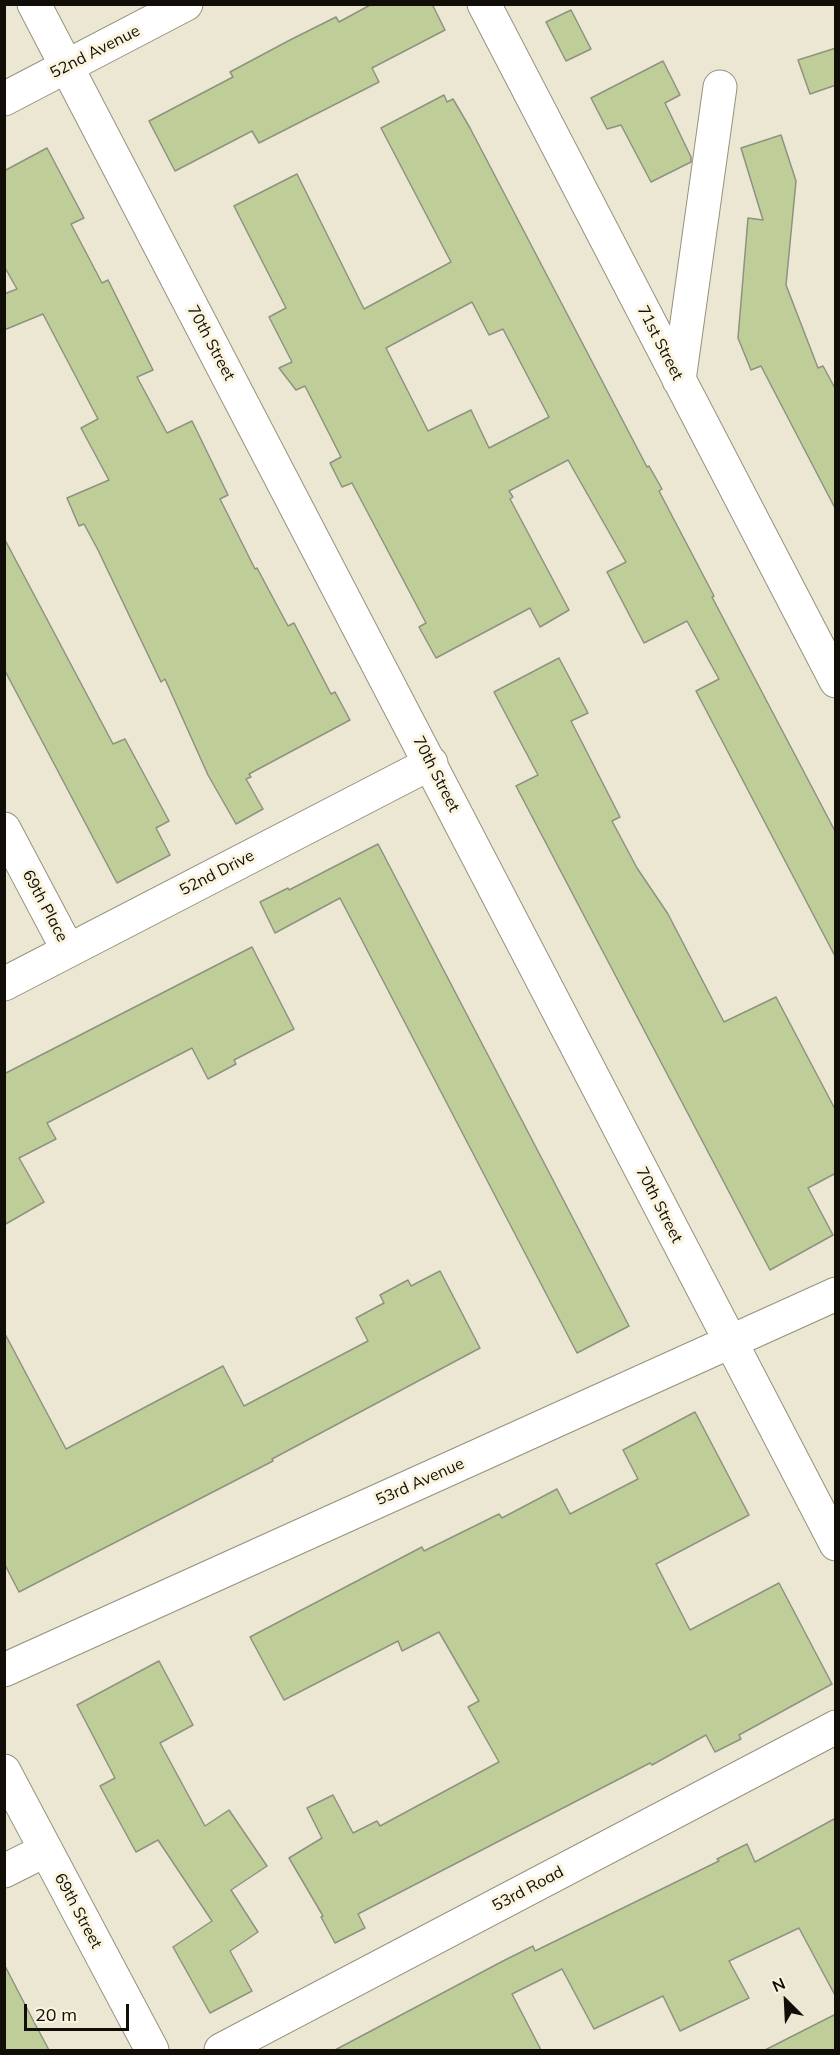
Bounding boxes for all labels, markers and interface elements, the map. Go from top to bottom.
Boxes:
street label: 52nd Avenue [47,21,143,83]
street label: 70th Street [183,302,239,384]
street label: 71st Street [633,303,687,383]
street label: 70th Street [409,733,463,815]
street label: 52nd Drive [177,846,257,900]
street label: 69th Place [18,867,72,945]
street label: 70th Street [632,1164,686,1246]
street label: 53rd Avenue [373,1454,467,1510]
street label: 53rd Road [489,1862,567,1916]
street label: 69th Street [50,1870,106,1952]
north arrow [756,1971,816,2031]
text: N [769,1973,788,1996]
scale bar [27,1992,132,2030]
text: 20 m [35,2003,77,2026]

